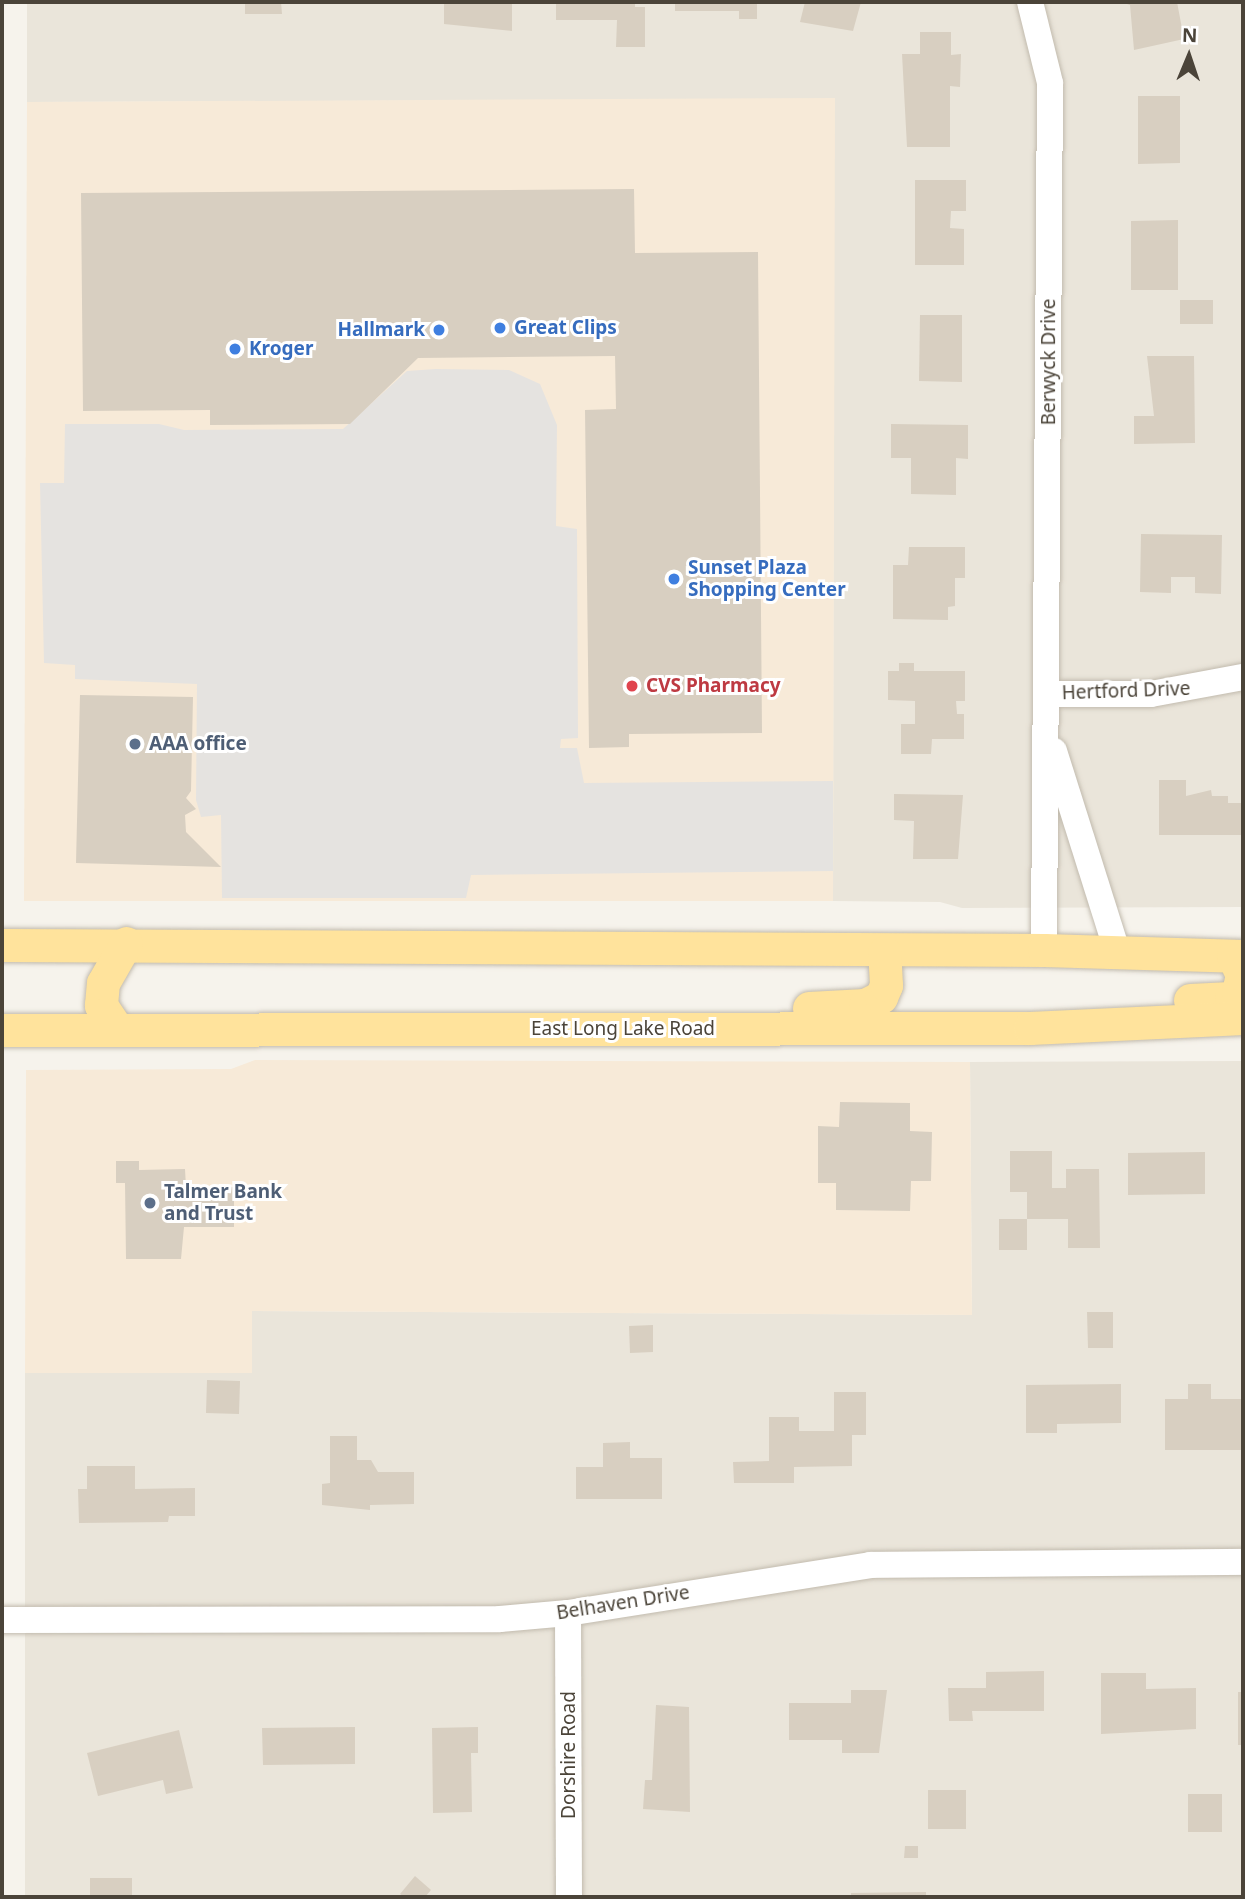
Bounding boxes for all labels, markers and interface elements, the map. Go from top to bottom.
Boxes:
north arrow [1154,21,1224,91]
text: N [1182,22,1198,48]
street label: Berwyck Drive [1038,299,1060,425]
place label: Great Clips [514,317,617,339]
place label: Hallmark [338,319,425,341]
marker: Great Clips [492,320,508,336]
marker: Hallmark [431,322,447,338]
place label: Kroger [249,338,313,360]
marker: Kroger [227,341,243,357]
place label: Sunset Plaza Shopping Center [688,557,846,601]
marker: Sunset Plaza Shopping Center [666,571,682,587]
place label: CVS Pharmacy [646,675,781,697]
street label: Hertford Drive [1061,677,1191,705]
marker: CVS Pharmacy [624,678,640,694]
place label: AAA office [149,733,247,755]
marker: AAA office [127,736,143,752]
street label: East Long Lake Road [531,1018,715,1040]
place label: Talmer Bank and Trust [164,1181,282,1225]
marker: Talmer Bank and Trust [142,1195,158,1211]
street label: Belhaven Drive [555,1581,691,1625]
street label: Dorshire Road [558,1691,580,1819]

